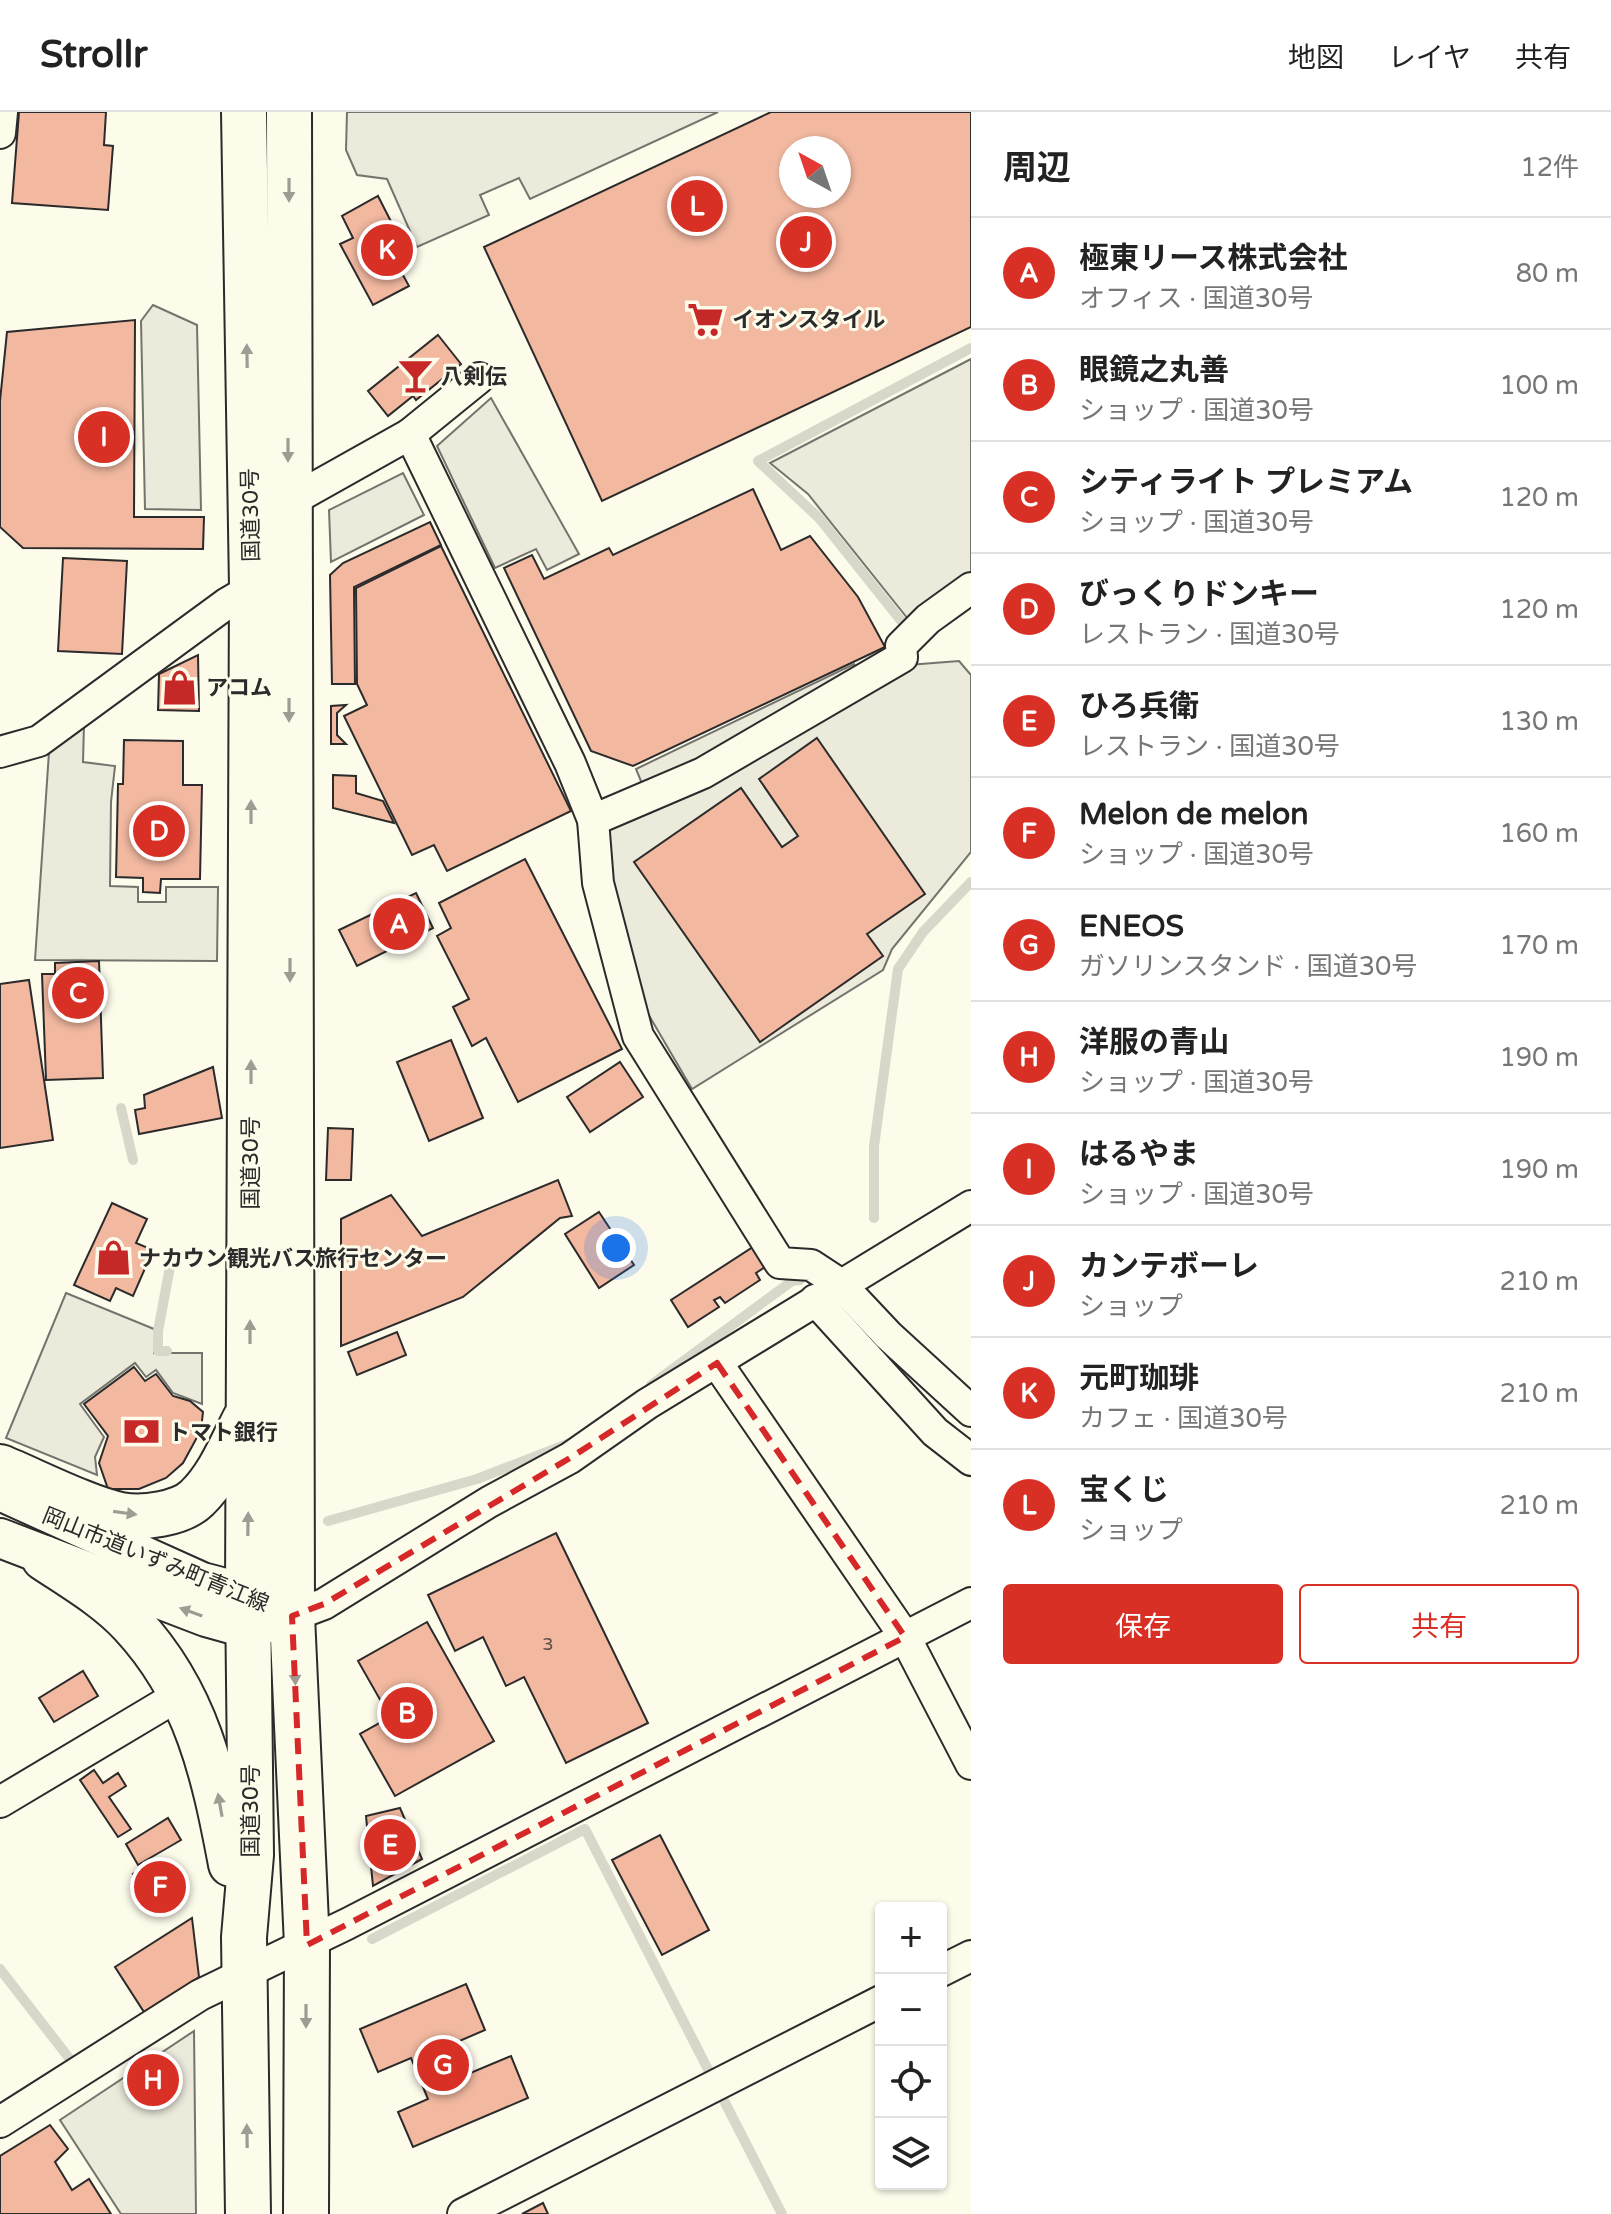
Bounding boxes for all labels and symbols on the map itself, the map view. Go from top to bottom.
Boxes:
north arrow [779,136,851,208]
pin: L [671,176,723,236]
one-way arrow [283,178,295,203]
pin: J [780,212,832,272]
pin: K [361,220,413,280]
supermarket icon: イオンスタイル [687,300,725,338]
place label: イオンスタイル [732,307,886,333]
one-way arrow [241,343,254,368]
bar icon: 八剣伝 [396,357,434,395]
place label: 八剣伝 [441,364,507,390]
pin: I [78,407,130,467]
one-way arrow [282,438,294,463]
street label: 国道30号 [237,468,265,562]
shop icon: アコム [161,668,199,706]
place label: アコム [206,675,272,701]
one-way arrow [283,698,295,723]
one-way arrow [245,799,257,824]
pin: D [133,801,185,861]
pin: A [373,894,425,954]
one-way arrow [284,958,296,983]
pin: C [52,963,104,1023]
one-way arrow [244,1059,257,1084]
street label: 国道30号 [238,1116,264,1210]
your location [596,1228,636,1268]
shop icon: ナカウン観光バス旅行センター [94,1239,132,1277]
place label: ナカウン観光バス旅行センター [139,1246,447,1272]
one-way arrow [244,1319,256,1344]
bank icon: トマト銀行 [123,1413,161,1451]
place label: トマト銀行 [168,1420,278,1446]
street label: 岡山市道いずみ町青江線 [39,1503,273,1617]
one-way arrow [113,1507,138,1520]
one-way arrow [242,1511,255,1536]
one-way arrow [179,1605,203,1617]
house number: 3 [542,1633,554,1655]
one-way arrow [288,1661,301,1686]
pin: B [381,1683,433,1743]
street label: 国道30号 [238,1764,264,1858]
one-way arrow [214,1793,226,1818]
pin: E [364,1815,416,1875]
pin: F [134,1857,186,1917]
one-way arrow [300,2004,312,2029]
pin: G [417,2035,469,2095]
pin: H [127,2050,179,2110]
one-way arrow [240,2123,253,2148]

